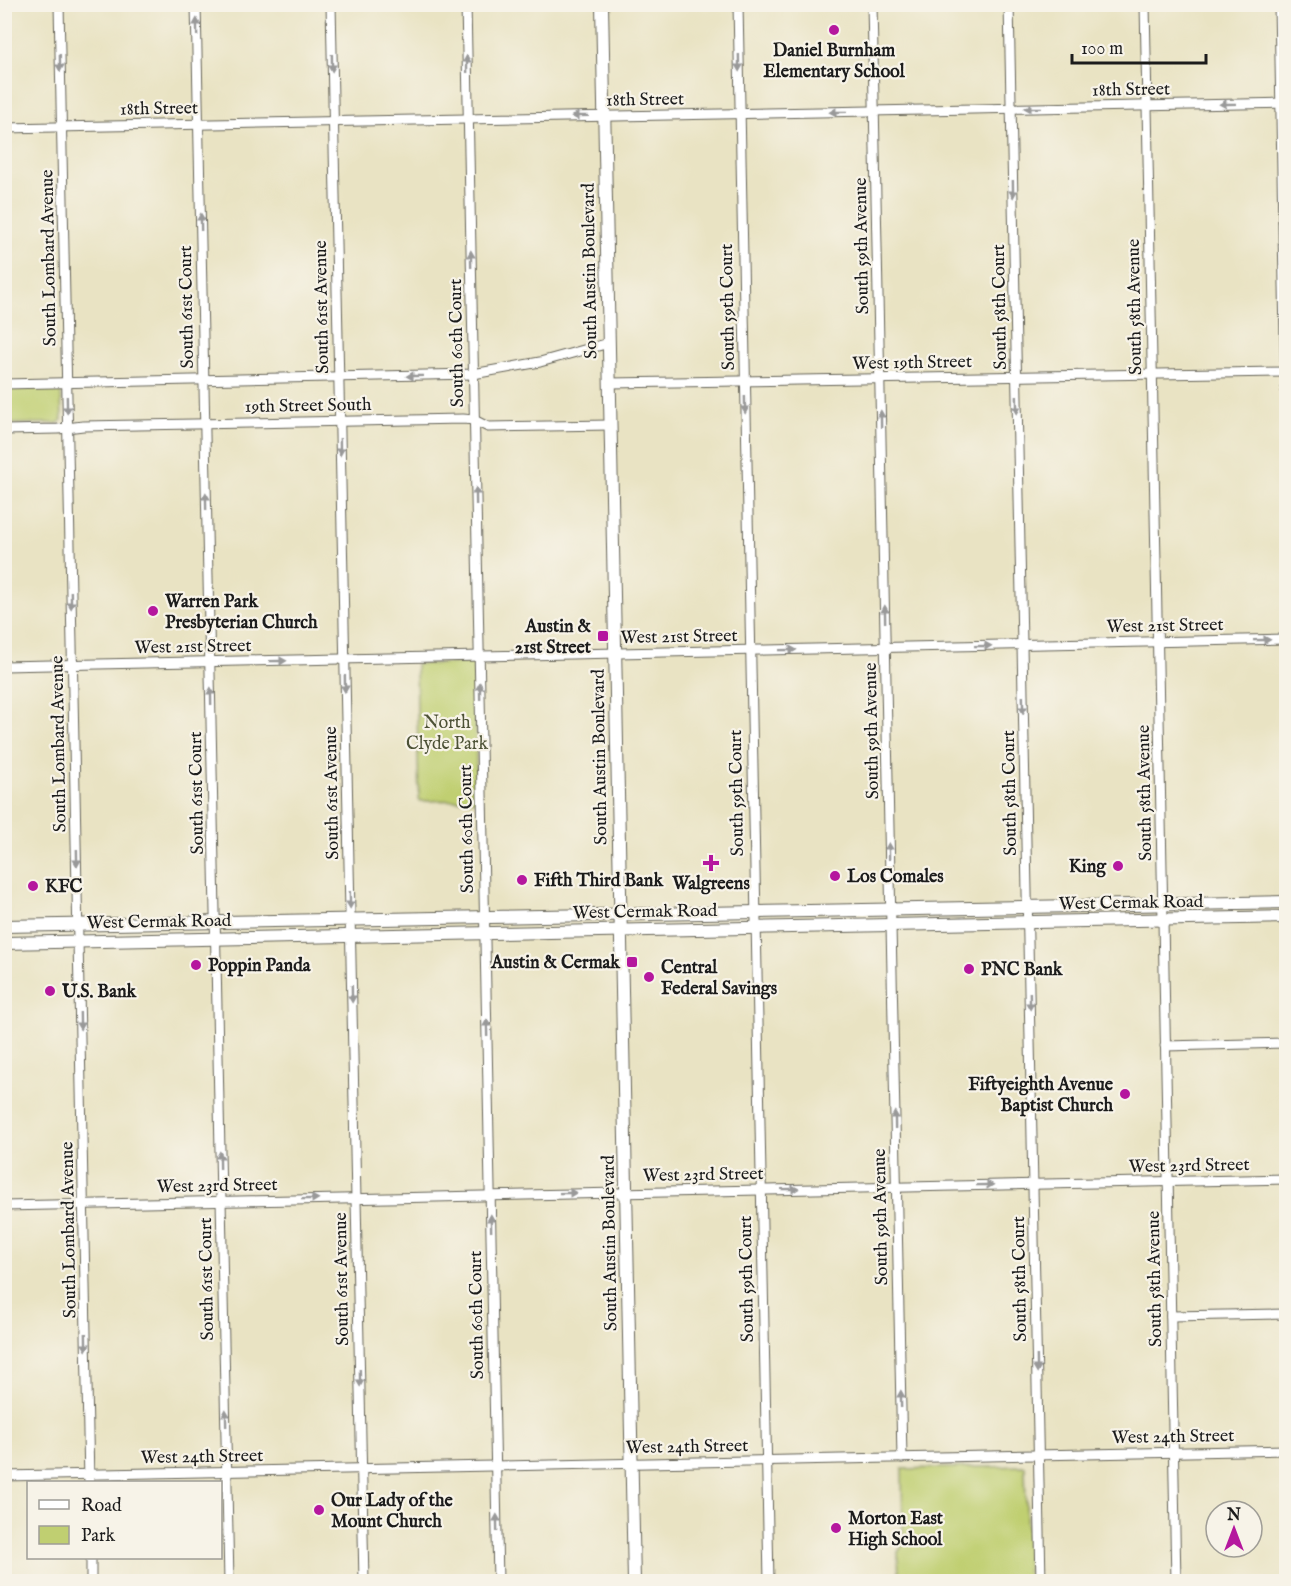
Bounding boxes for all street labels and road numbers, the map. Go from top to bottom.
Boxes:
street label: 18th Street [1092,78,1170,103]
street label: 18th Street [606,88,684,113]
street label: 18th Street [120,97,198,122]
street label: South Lombard Avenue [36,169,63,347]
street label: South 59th Avenue [850,177,875,315]
street label: South Austin Boulevard [577,182,604,359]
street label: South 58th Avenue [1123,239,1148,375]
street label: South 61st Avenue [310,240,335,374]
street label: South 59th Court [716,243,741,370]
street label: South 58th Court [988,244,1013,370]
street label: South 61st Court [175,245,200,369]
street label: South 60th Court [445,278,470,407]
street label: West 19th Street [852,351,972,376]
street label: 19th Street South [244,394,372,419]
street label: West 21st Street [1106,614,1224,639]
street label: West 21st Street [620,625,738,650]
street label: West 21st Street [134,635,252,660]
street label: South Lombard Avenue [46,655,73,833]
street label: South 59th Avenue [860,662,885,800]
street label: South Austin Boulevard [587,668,614,845]
street label: South 58th Avenue [1133,725,1158,861]
street label: South 61st Avenue [320,726,345,860]
street label: South 59th Court [725,729,750,856]
street label: South 58th Court [998,730,1023,856]
street label: South 61st Court [185,731,210,855]
street label: South 60th Court [455,764,480,893]
street label: West Cermak Road [1059,891,1204,916]
street label: West Cermak Road [573,900,718,925]
street label: West Cermak Road [87,910,232,935]
street label: South Lombard Avenue [56,1141,83,1319]
street label: South 59th Avenue [869,1148,894,1286]
street label: South Austin Boulevard [597,1154,624,1331]
street label: West 23rd Street [1128,1154,1250,1179]
street label: West 23rd Street [642,1163,764,1188]
street label: West 23rd Street [156,1174,278,1199]
street label: South 58th Avenue [1143,1211,1168,1347]
street label: South 61st Avenue [330,1212,355,1346]
street label: South 59th Court [735,1215,760,1342]
street label: South 58th Court [1008,1216,1033,1342]
street label: South 61st Court [195,1217,220,1341]
street label: South 60th Court [465,1250,490,1379]
street label: West 24th Street [1112,1425,1235,1450]
street label: West 24th Street [626,1435,749,1460]
street label: West 24th Street [141,1445,264,1470]

